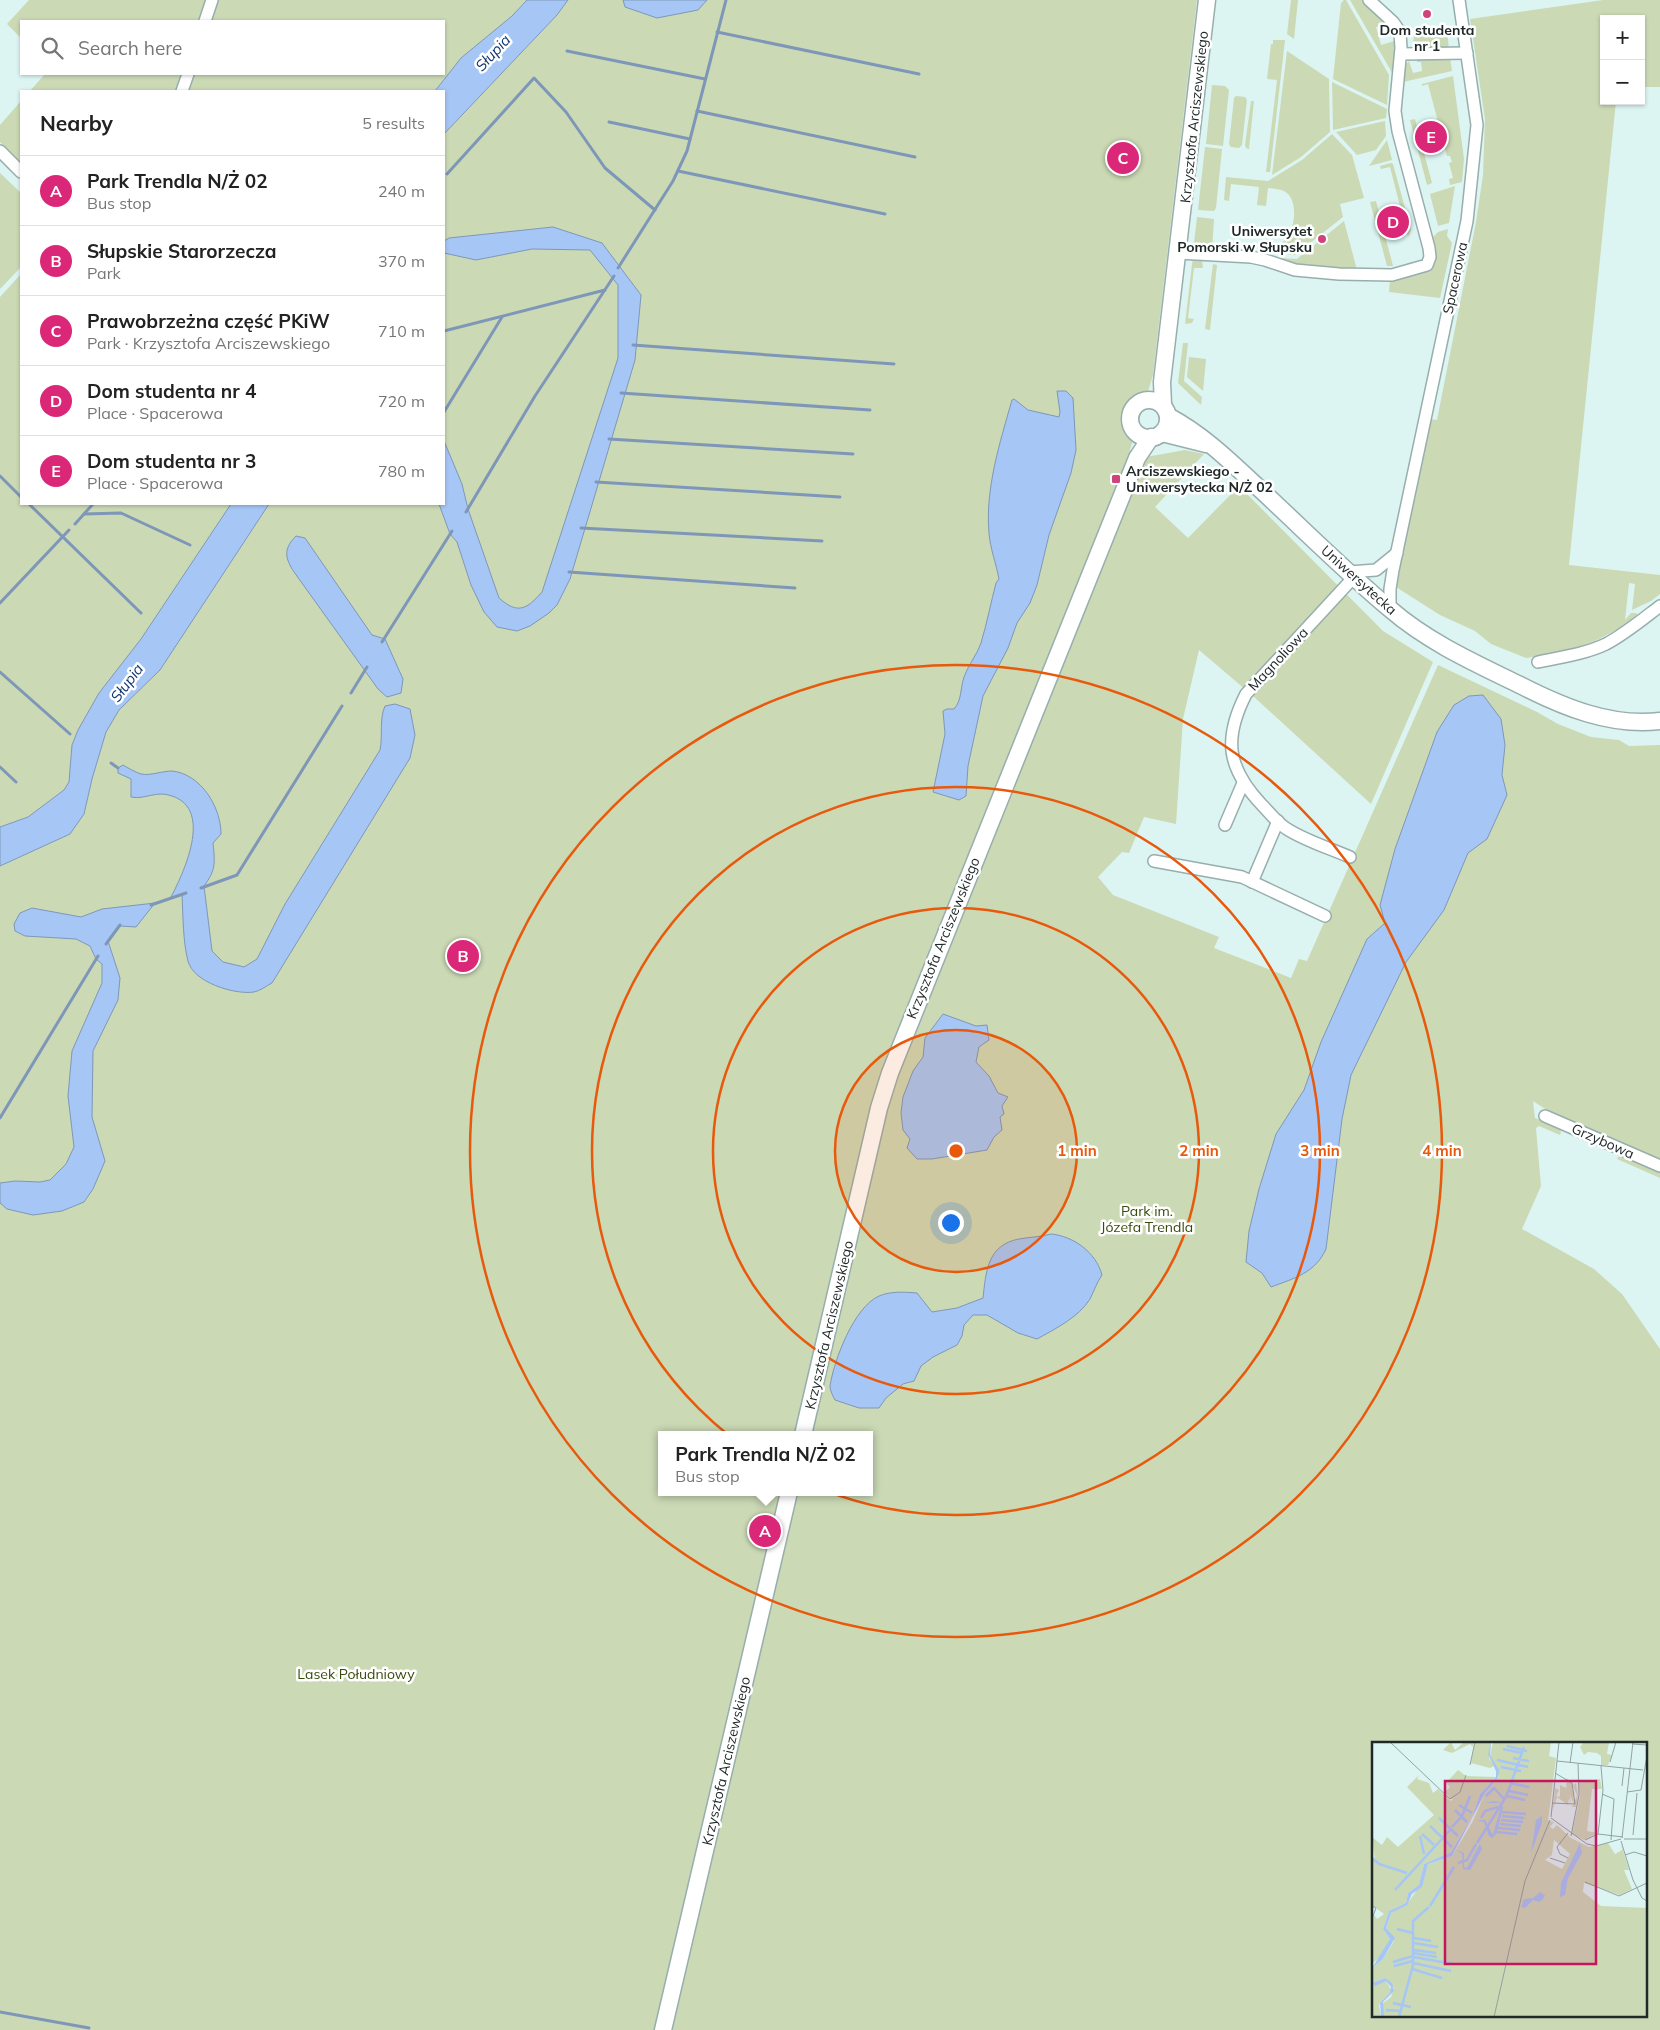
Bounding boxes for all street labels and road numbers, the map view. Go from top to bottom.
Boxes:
street label: Krzysztofa Arciszewskiego [1176,30,1212,204]
street label: Spacerowa [1439,240,1471,316]
street label: Uniwersytecka [1317,541,1401,619]
street label: Magnoliowa [1244,624,1312,694]
street label: Krzysztofa Arciszewskiego [902,855,984,1021]
street label: Grzybowa [1569,1119,1637,1163]
street label: Krzysztofa Arciszewskiego [801,1239,857,1411]
street label: Krzysztofa Arciszewskiego [698,1675,754,1847]

